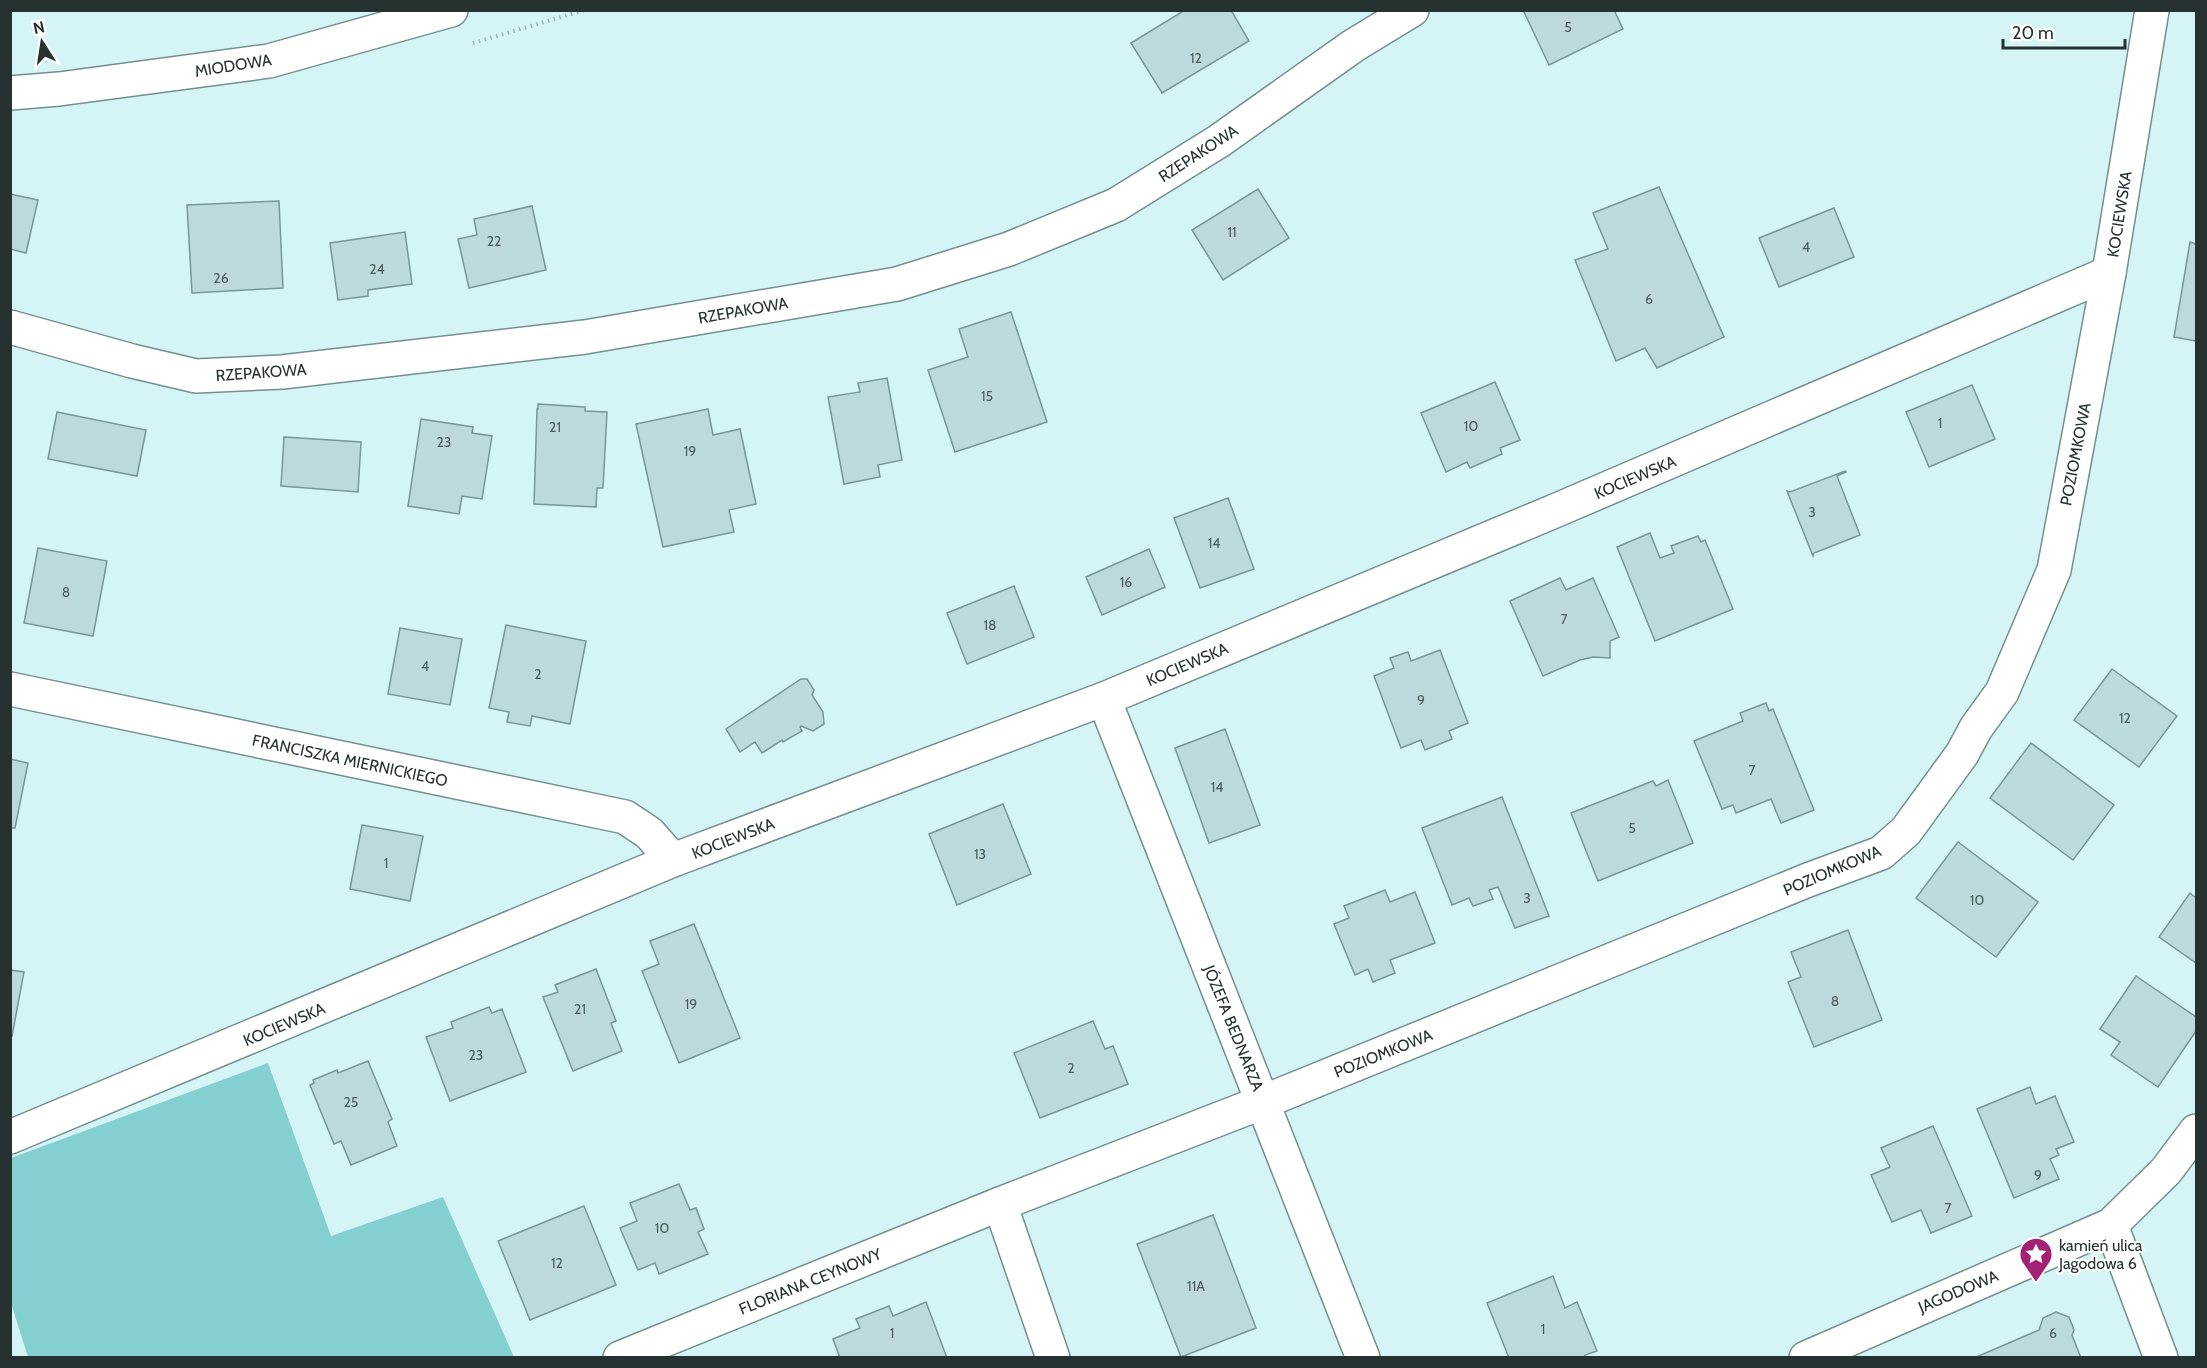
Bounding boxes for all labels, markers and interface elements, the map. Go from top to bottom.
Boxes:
north arrow [12,12,72,72]
scale bar [2003,12,2124,50]
text: N [31,17,46,38]
house number: 5 [1564,18,1572,36]
text: 20 m [2012,22,2054,44]
house number: 12 [1190,49,1202,67]
street label: MIODOWA [193,50,273,81]
street label: RZEPAKOWA [1155,121,1242,186]
street label: KOCIEWSKA [2103,169,2136,259]
house number: 11 [1227,223,1237,241]
house number: 22 [487,232,501,250]
house number: 4 [1802,238,1810,256]
house number: 24 [369,260,385,278]
house number: 26 [213,269,229,287]
house number: 6 [1645,290,1653,308]
street label: RZEPAKOWA [697,293,790,328]
street label: RZEPAKOWA [215,360,307,385]
house number: 15 [981,387,993,405]
street label: POZIOMKOWA [2056,401,2095,507]
house number: 1 [1938,414,1942,432]
house number: 10 [1464,417,1478,435]
house number: 21 [549,418,561,436]
house number: 23 [437,433,451,451]
house number: 19 [684,442,696,460]
street label: KOCIEWSKA [1591,452,1679,503]
house number: 3 [1808,503,1816,521]
house number: 14 [1208,534,1220,552]
house number: 16 [1120,573,1132,591]
house number: 8 [62,583,70,601]
house number: 7 [1560,610,1568,628]
house number: 18 [983,616,997,634]
street label: KOCIEWSKA [1143,639,1231,690]
house number: 4 [421,657,429,675]
house number: 2 [534,665,542,683]
house number: 9 [1417,691,1425,709]
house number: 12 [2119,709,2131,727]
street label: FRANCISZKA MIERNICKIEGO [250,730,449,791]
house number: 7 [1748,761,1756,779]
house number: 14 [1211,778,1223,796]
street label: KOCIEWSKA [689,814,777,863]
house number: 5 [1628,819,1636,837]
street label: POZIOMKOWA [1780,841,1884,900]
house number: 13 [974,845,986,863]
house number: 1 [384,854,388,872]
house number: 3 [1523,889,1531,907]
house number: 10 [1970,891,1984,909]
street label: JÓZEFA BEDNARZA [1199,961,1268,1094]
house number: 8 [1831,992,1839,1010]
house number: 19 [685,995,697,1013]
street label: KOCIEWSKA [240,999,328,1050]
house number: 21 [574,1000,586,1018]
street label: POZIOMKOWA [1331,1025,1435,1082]
house number: 23 [469,1046,483,1064]
house number: 2 [1067,1059,1075,1077]
house number: 25 [344,1093,358,1111]
house number: 9 [2034,1166,2042,1184]
house number: 7 [1944,1199,1952,1217]
house number: 10 [655,1219,669,1237]
place icon: kamień ulica Jagodowa 6 [2018,1236,2054,1283]
place label: kamień ulica Jagodowa 6 [2058,1236,2143,1273]
street label: FLORIANA CEYNOWY [736,1244,885,1319]
house number: 12 [551,1254,563,1272]
street label: JAGODOWA [1914,1266,2001,1317]
house number: 11A [1187,1277,1205,1295]
house number: 1 [1541,1320,1545,1338]
house number: 1 [890,1324,894,1342]
house number: 6 [2049,1324,2057,1342]

